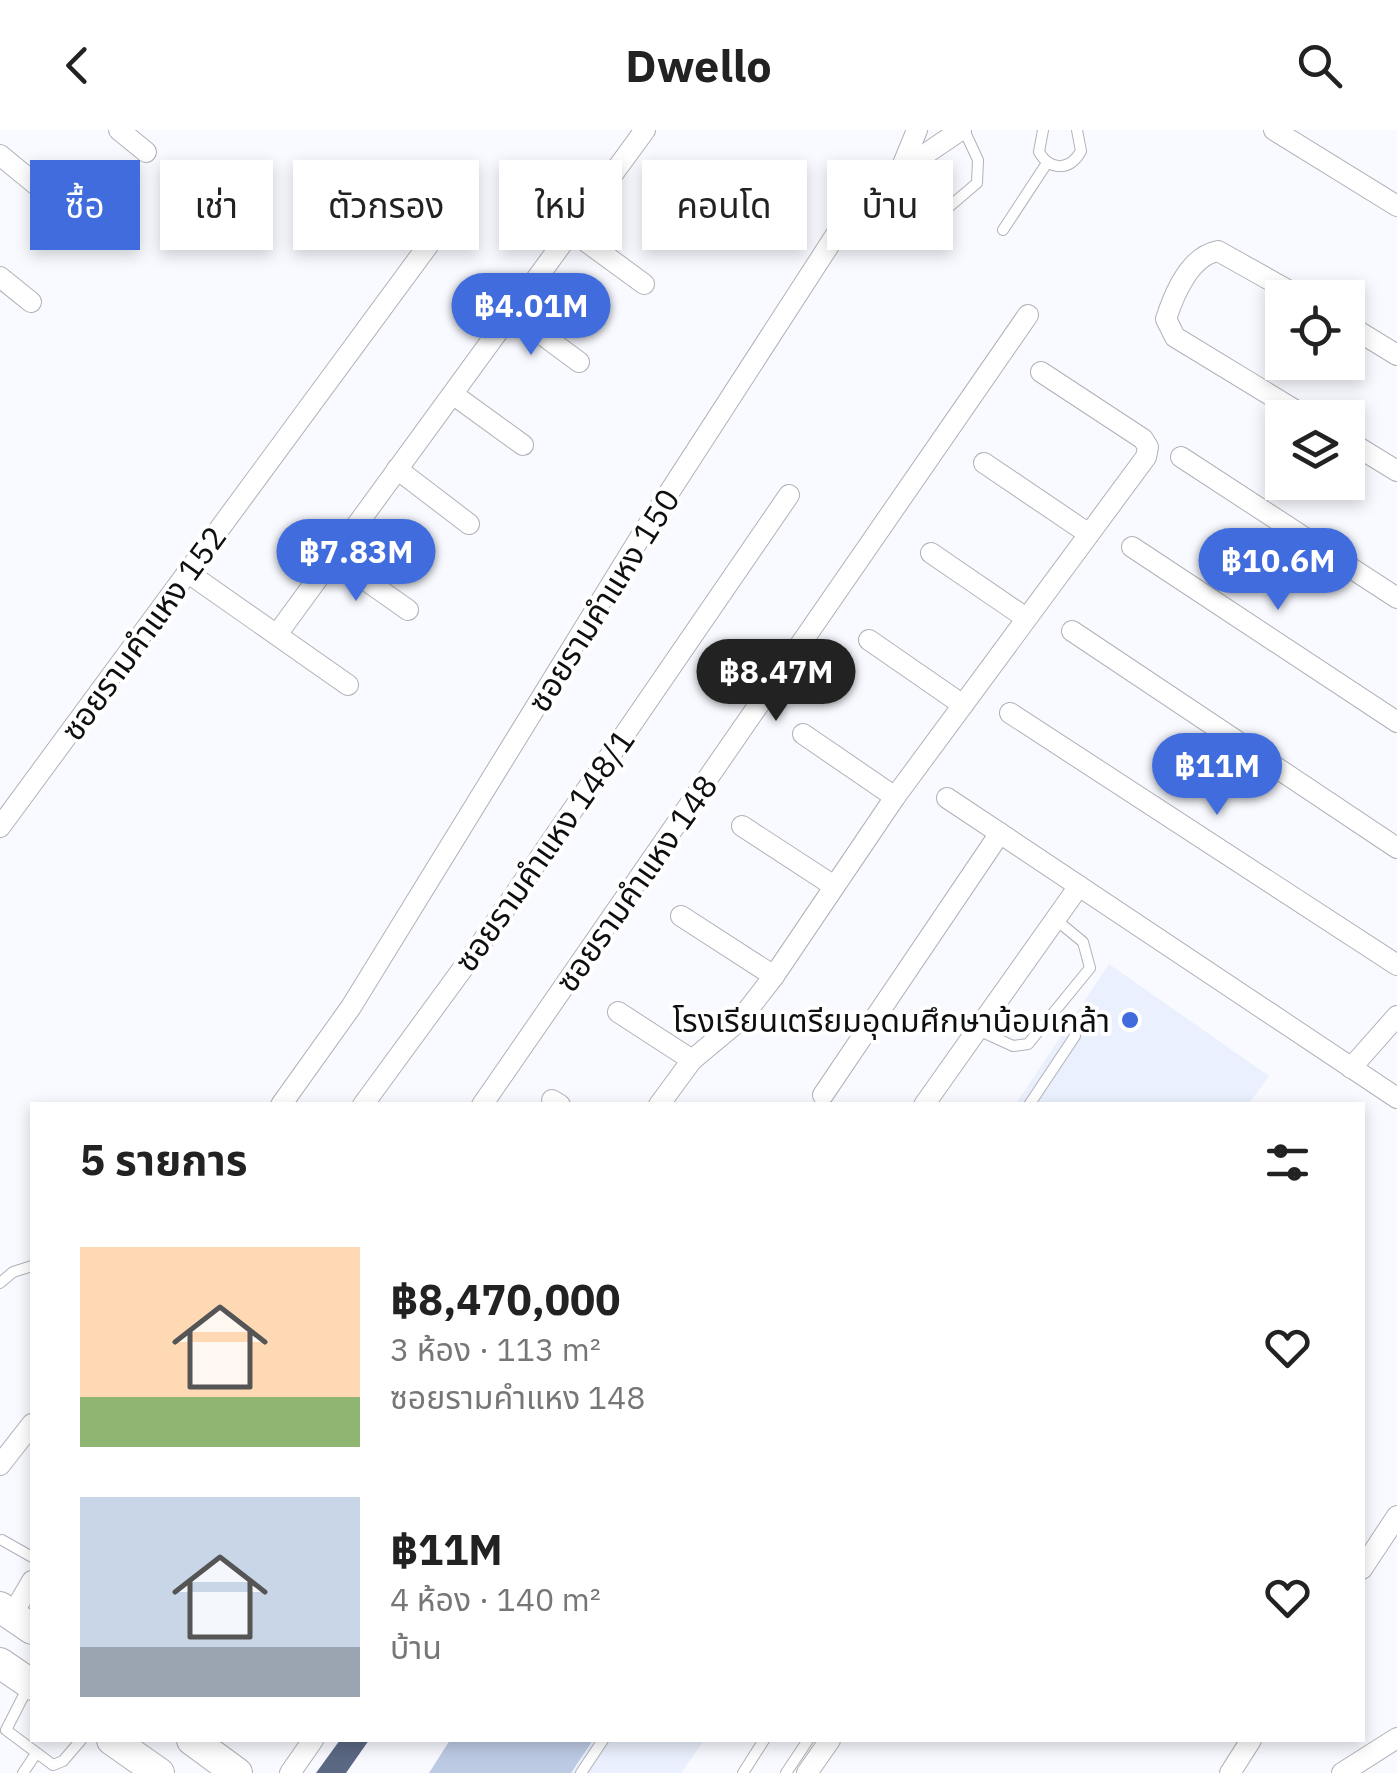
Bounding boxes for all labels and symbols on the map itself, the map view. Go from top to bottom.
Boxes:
pin: ฿4.01M [450,273,612,358]
street label: ซอยรามคำแหง 150 [518,481,688,719]
street label: ซอยรามคำแหง 152 [51,517,235,749]
pin: ฿7.83M [275,519,437,604]
pin: ฿10.6M [1197,528,1359,613]
pin: ฿8.47M [695,639,857,724]
street label: ซอยรามคำแหง 148/1 [446,722,642,978]
pin: ฿11M [1158,733,1276,818]
street label: ซอยรามคำแหง 148 [547,767,725,999]
place label: โรงเรียนเตรียมอุดมศึกษาน้อมเกล้า [673,999,1110,1041]
marker: โรงเรียนเตรียมอุดมศึกษาน้อมเกล้า [1119,1009,1141,1031]

